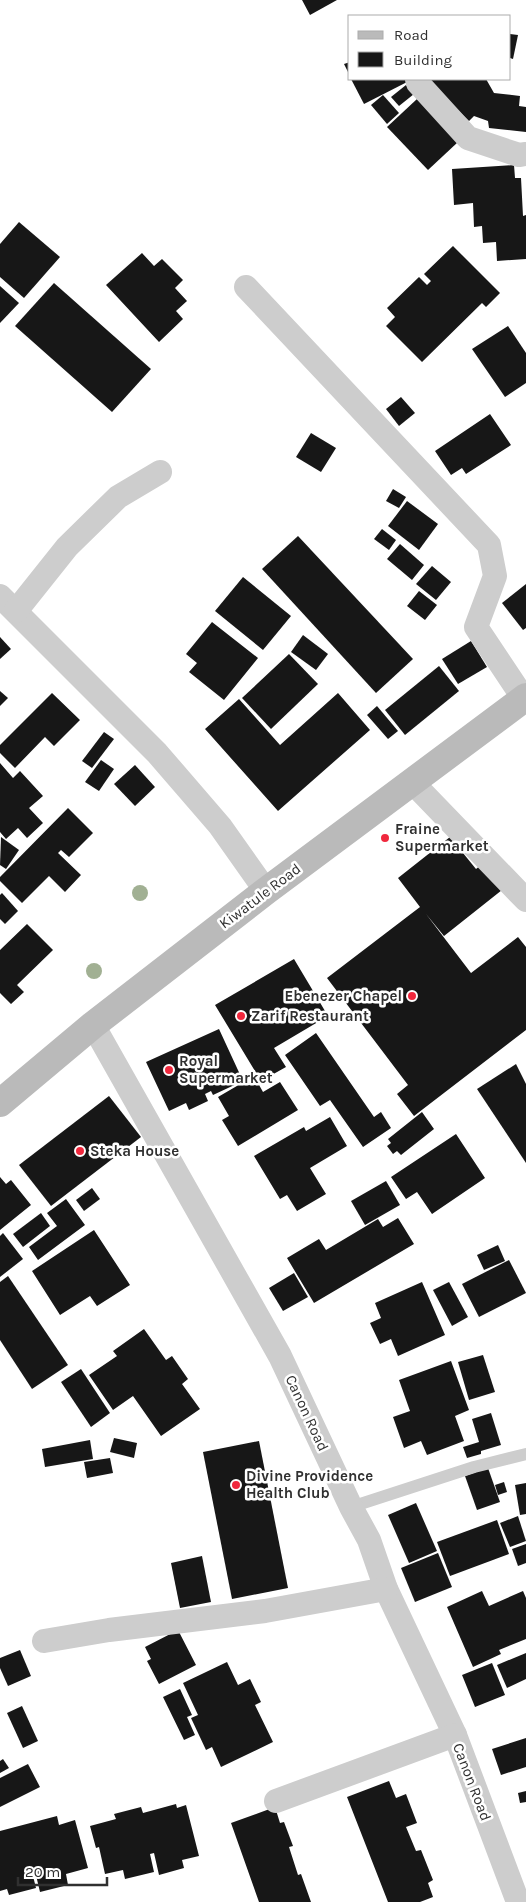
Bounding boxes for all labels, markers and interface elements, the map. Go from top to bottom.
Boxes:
legend [348,15,511,80]
text: Road [394,26,429,44]
text: Building [394,51,452,69]
place label: Fraine Supermarket [395,820,489,855]
marker: Fraine Supermarket [379,832,391,844]
street label: Kiwatule Road [216,859,304,933]
place label: Ebenezer Chapel [284,987,402,1005]
marker: Ebenezer Chapel [406,990,418,1002]
place label: Zarif Restaurant [251,1007,369,1025]
marker: Zarif Restaurant [235,1010,247,1022]
place label: Royal Supermarket [179,1052,273,1087]
marker: Royal Supermarket [163,1064,175,1076]
place label: Steka House [90,1142,179,1160]
marker: Steka House [74,1145,86,1157]
street label: Canon Road [282,1372,332,1454]
place label: Divine Providence Health Club [246,1467,373,1502]
marker: Divine Providence Health Club [230,1479,242,1491]
street label: Canon Road [449,1741,495,1823]
scale bar [18,1854,106,1886]
text: 20 m [25,1863,60,1881]

